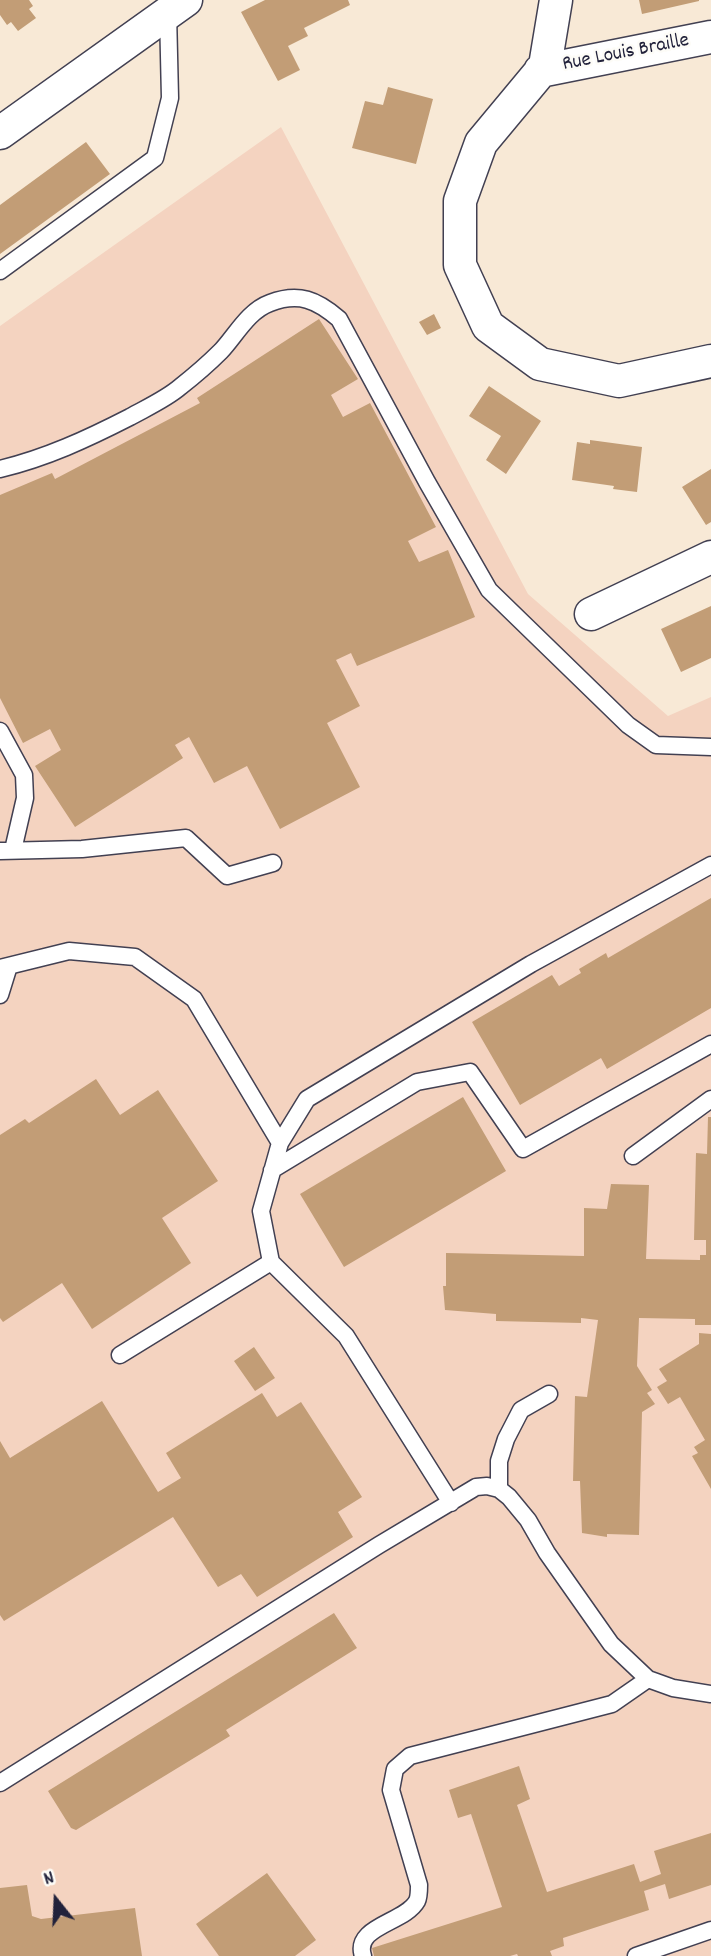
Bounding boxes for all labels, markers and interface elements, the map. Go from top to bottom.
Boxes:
street label: Rue Louis Braille [561,29,691,79]
north arrow [21,1865,91,1935]
text: N [41,1865,58,1894]

